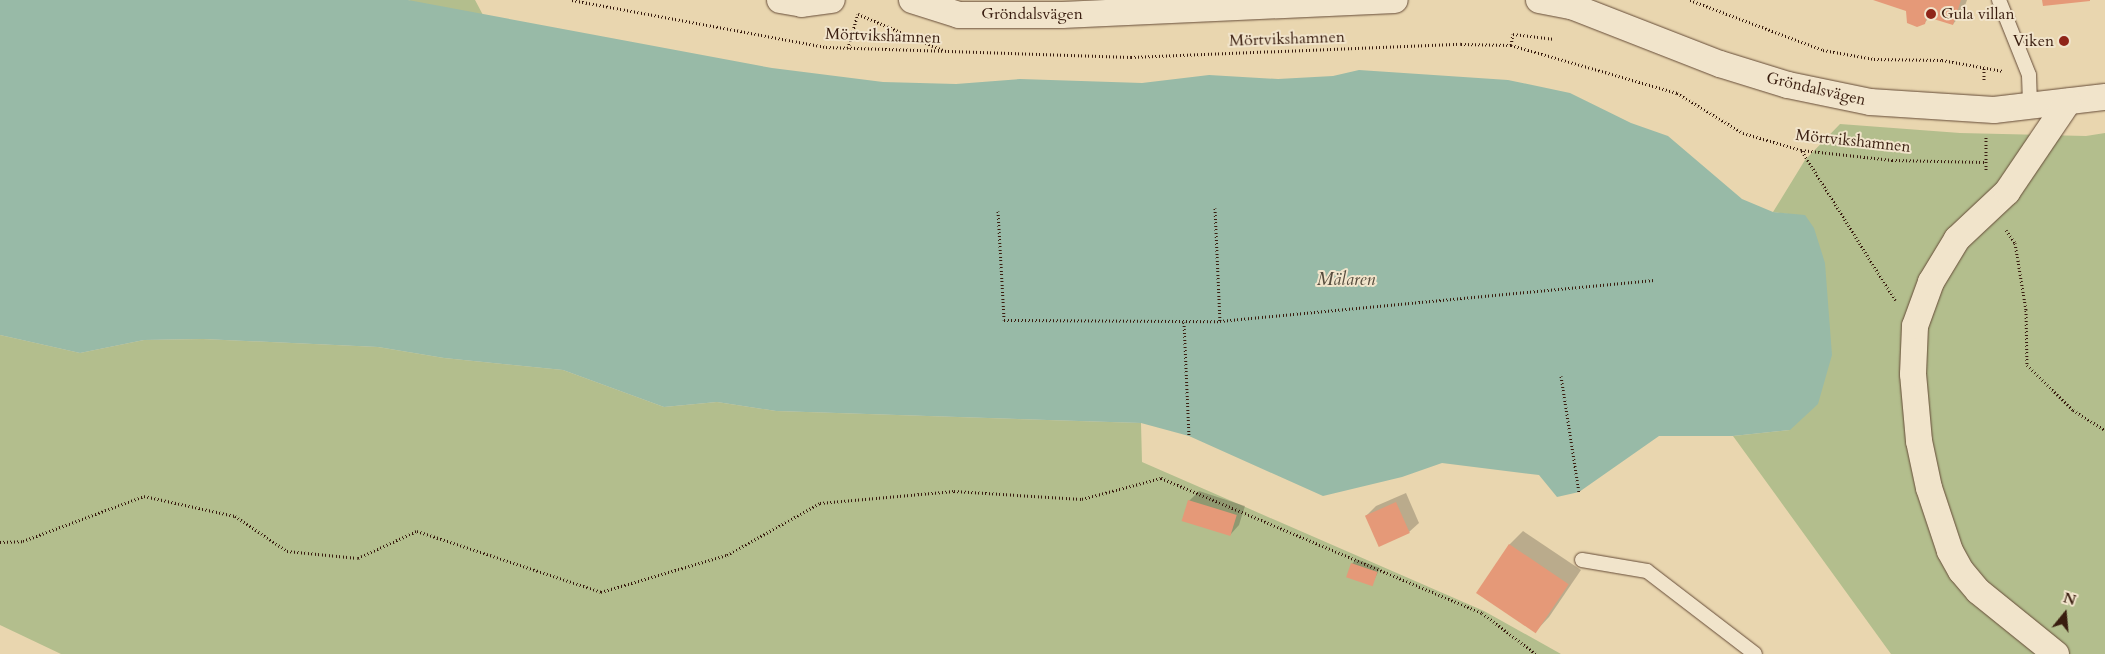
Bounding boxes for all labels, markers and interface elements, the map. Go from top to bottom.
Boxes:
street label: Gröndalsvägen [981,4,1083,24]
place label: Gula villan [1941,4,2014,24]
marker: Gula villan [1925,8,1937,20]
street label: Mörtvikshamnen [825,24,941,48]
street label: Mörtvikshamnen [1229,27,1345,51]
place label: Viken [2013,31,2054,51]
marker: Viken [2058,35,2070,47]
street label: Gröndalsvägen [1764,68,1868,110]
street label: Mörtvikshamnen [1794,125,1912,157]
water label: Mälaren [1317,269,1375,291]
text: N [2061,588,2078,610]
north arrow [2040,589,2090,639]

